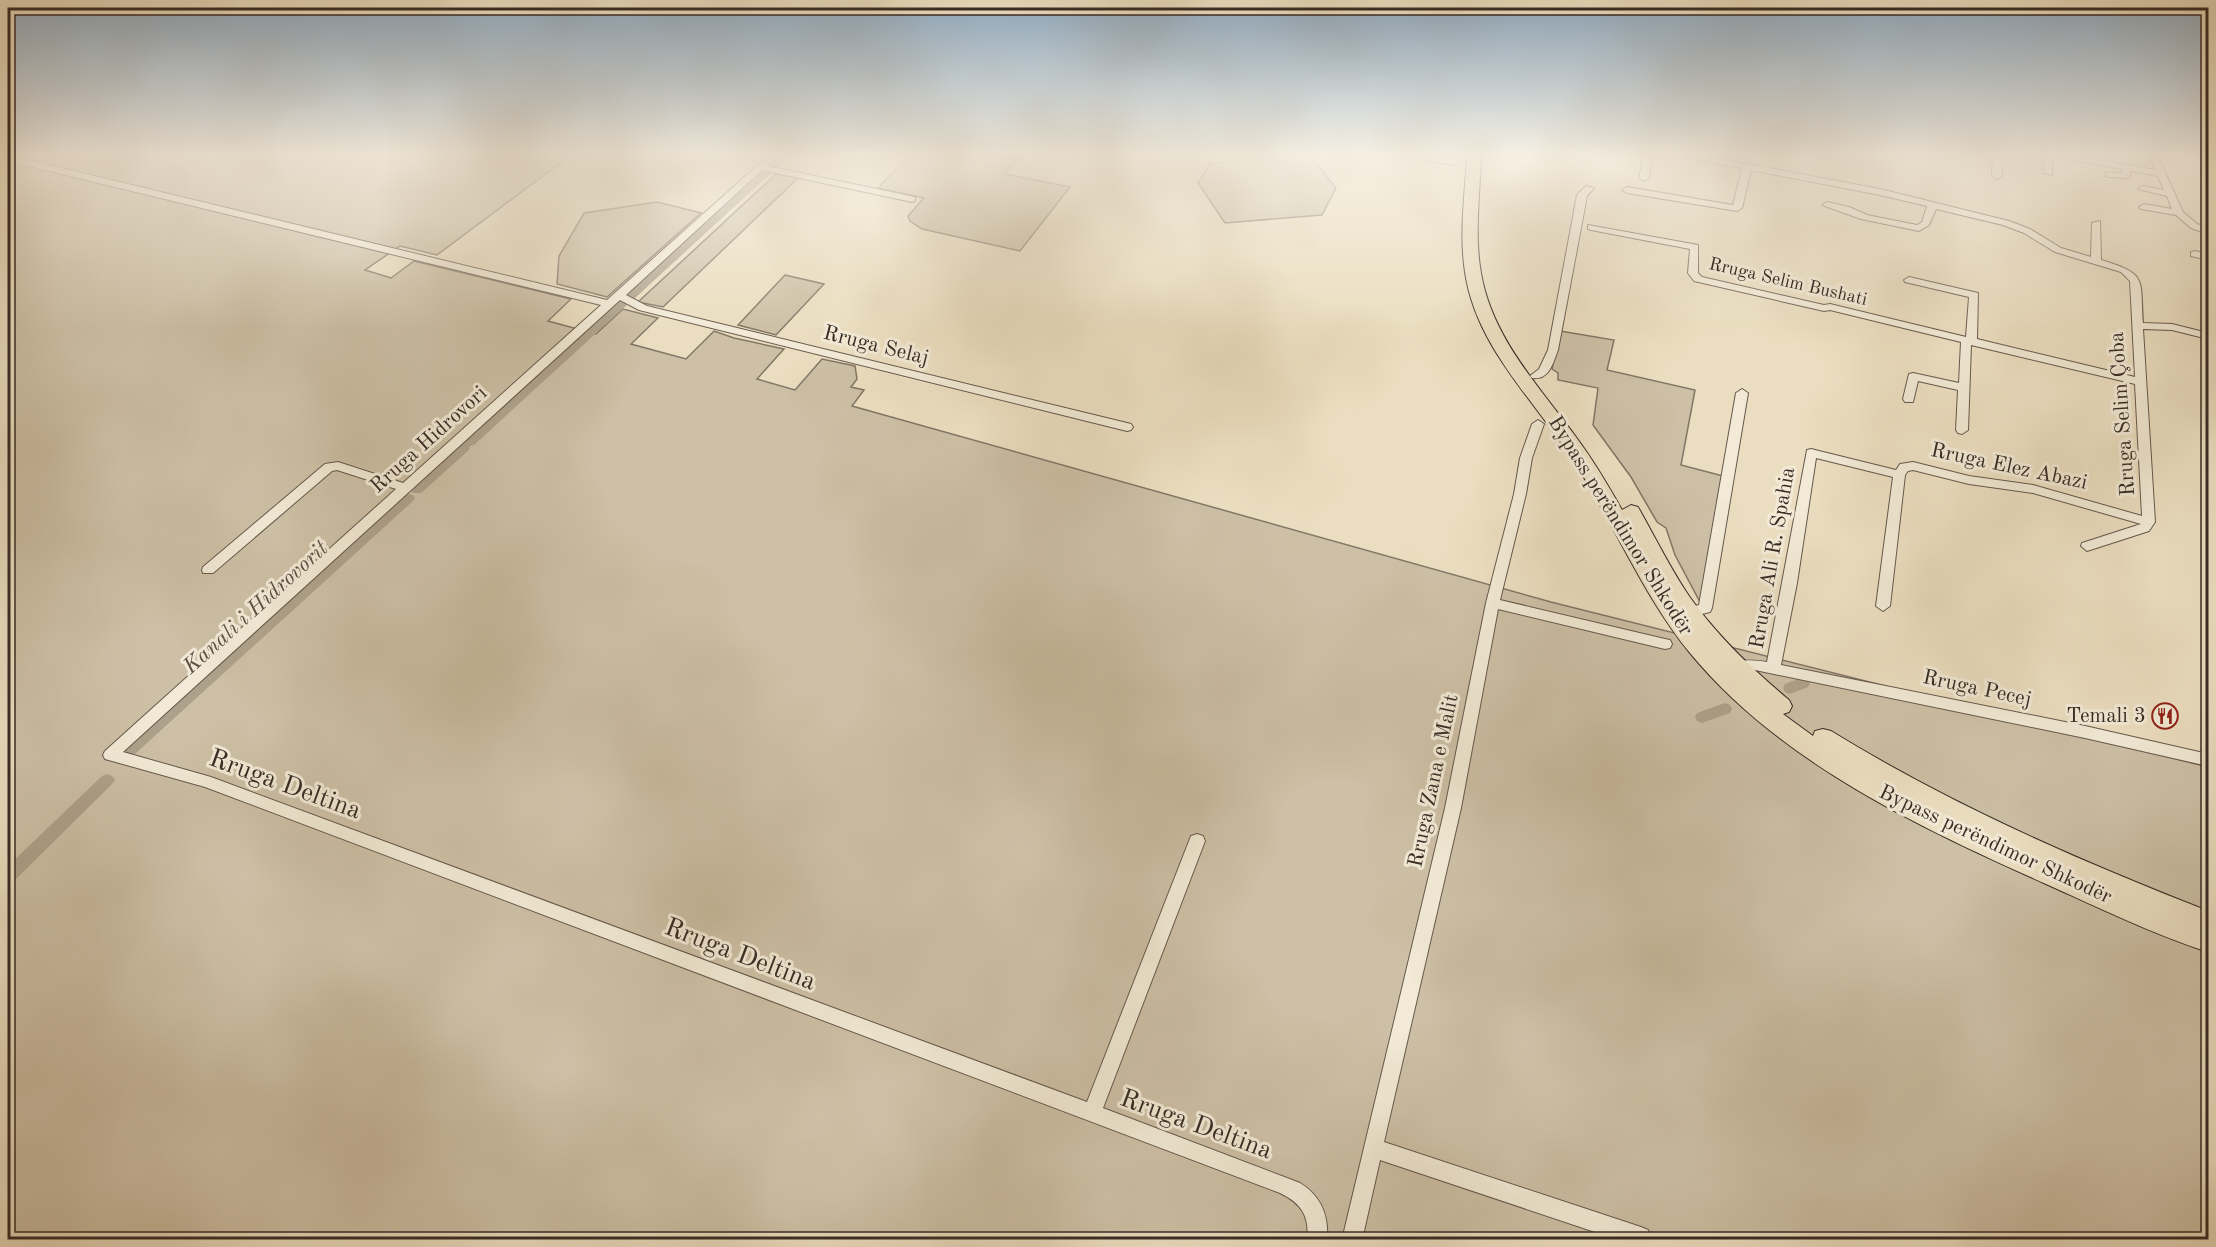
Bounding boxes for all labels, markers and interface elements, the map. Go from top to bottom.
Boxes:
street label: Rruga Selim Bushati [1707,255,1869,309]
street label: Rruga Selaj [821,323,931,369]
street label: Rruga Selim Çoba [2107,331,2139,497]
street label: Rruga Hidrovori [367,382,491,498]
street label: Bypass perëndimor Shkodër [1544,413,1697,640]
street label: Rruga Elez Abazi [1929,440,2089,494]
street label: Rruga Ali R. Spahia [1747,465,1799,651]
water label: Kanali i Hidrovorit [179,537,333,679]
street label: Rruga Pecej [1921,667,2033,711]
street label: Rruga Zana e Malit [1405,693,1463,869]
restaurant icon: Temali 3 [2150,701,2180,731]
place label: Temali 3 [2066,706,2146,727]
street label: Rruga Deltina [206,745,365,825]
street label: Bypass perëndimor Shkodër [1875,782,2115,908]
street label: Rruga Deltina [661,914,819,996]
street label: Rruga Deltina [1117,1085,1276,1165]

